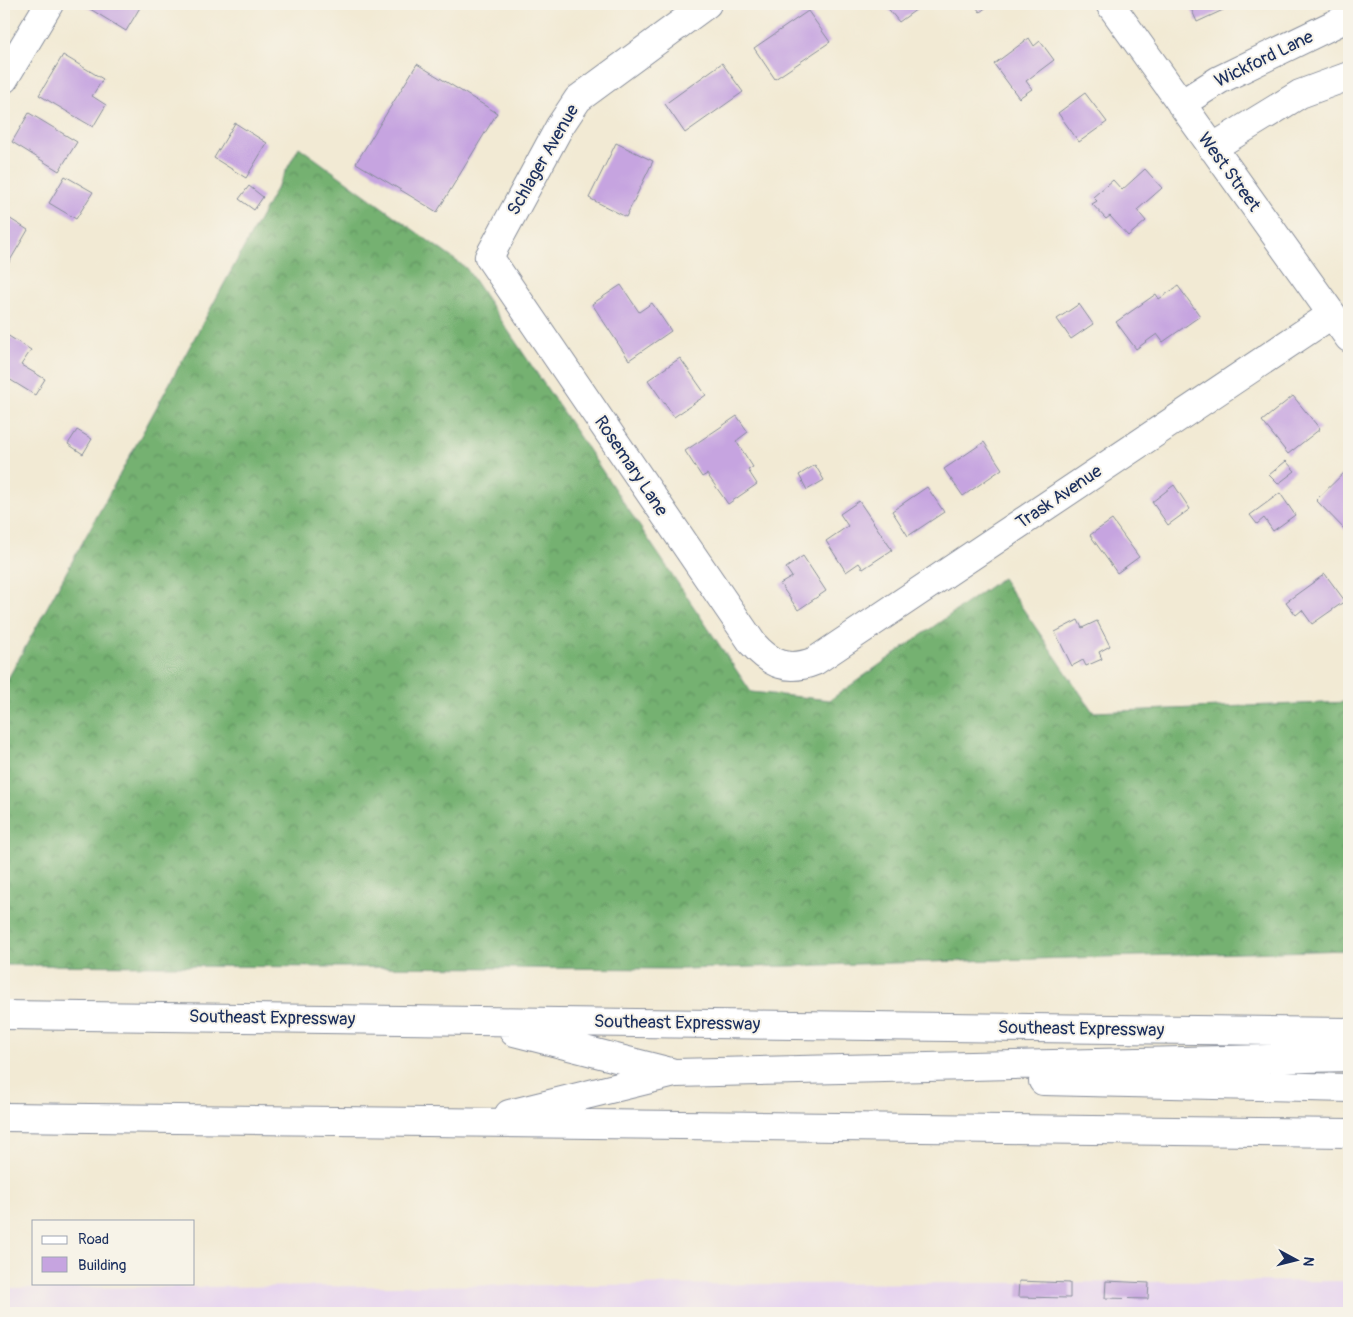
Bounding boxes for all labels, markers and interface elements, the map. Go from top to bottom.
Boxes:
street label: Wickford Lane [1211,25,1317,93]
street label: Schlager Avenue [502,100,584,220]
street label: West Street [1193,128,1266,217]
street label: Rosemary Lane [589,411,673,521]
street label: Trask Avenue [1012,460,1107,534]
street label: Southeast Expressway [189,1005,356,1031]
street label: Southeast Expressway [594,1010,761,1036]
street label: Southeast Expressway [998,1016,1165,1042]
legend [32,1220,195,1284]
text: Road [78,1230,109,1249]
north arrow [1270,1234,1320,1284]
text: Building [78,1256,126,1275]
text: N [1299,1256,1317,1267]

